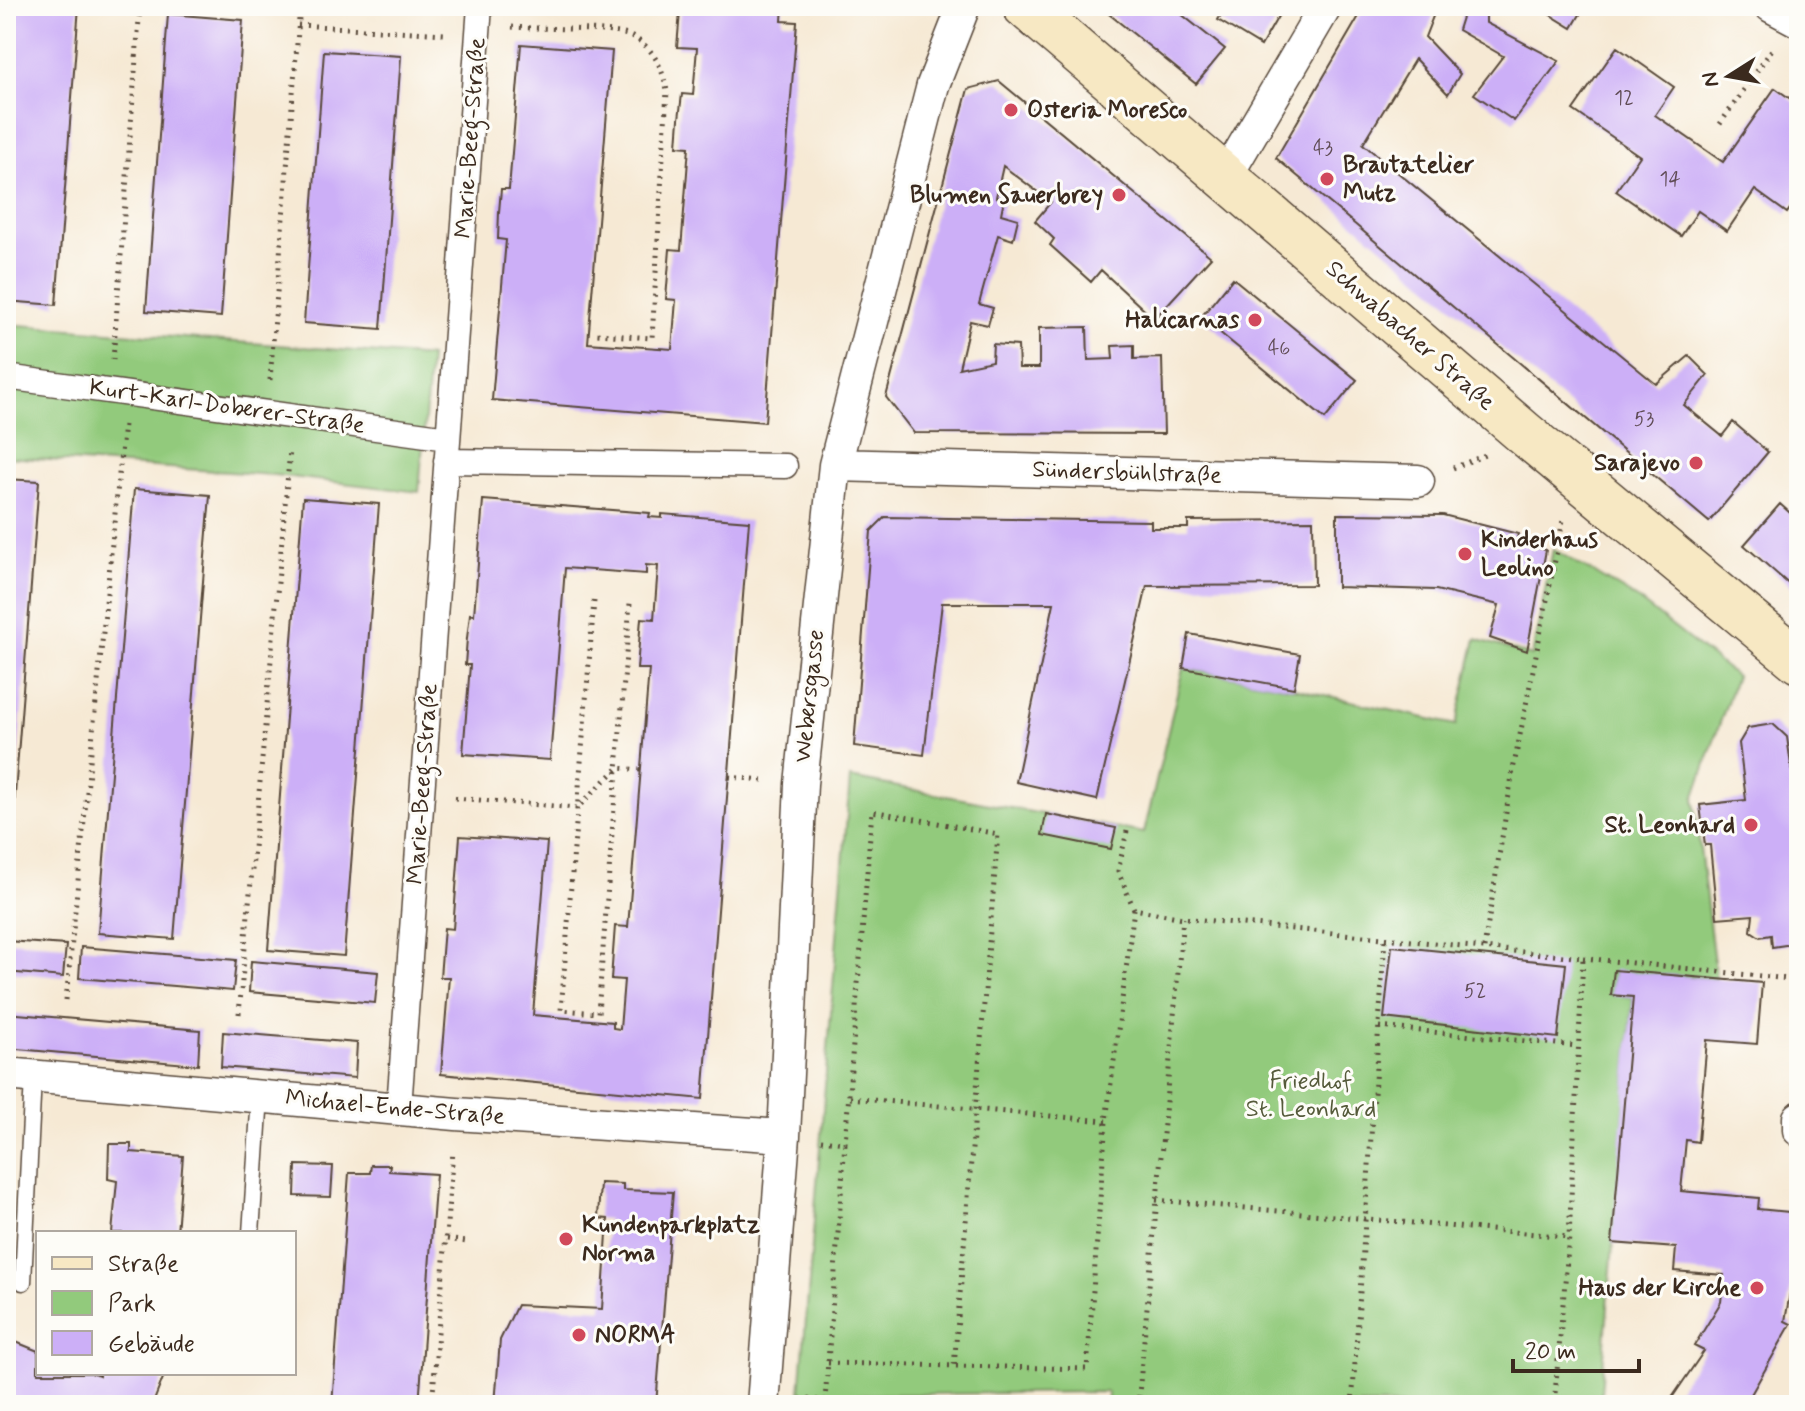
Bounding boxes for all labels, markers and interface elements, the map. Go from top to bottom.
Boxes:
street label: Marie-Beeg-Straße [449,36,496,240]
north arrow [1689,36,1769,116]
text: N [1696,70,1726,89]
house number: 12 [1614,85,1634,112]
place label: Osteria Moresco [1027,95,1187,126]
marker: Osteria Moresco [1002,101,1020,119]
house number: 43 [1313,135,1333,162]
place label: Brautatelier Mutz [1343,150,1474,209]
house number: 14 [1659,166,1681,193]
marker: Brautatelier Mutz [1318,170,1336,188]
place label: Blumen Sauerbrey [910,180,1103,211]
marker: Blumen Sauerbrey [1110,186,1128,204]
street label: Schwabacher Straße [1319,254,1501,418]
place label: Halicarnas [1125,305,1239,336]
marker: Halicarnas [1246,311,1264,329]
house number: 46 [1268,335,1290,362]
street label: Kurt-Karl-Doberer-Straße [87,372,367,442]
house number: 53 [1634,406,1654,433]
place label: Sarajevo [1594,448,1680,480]
street label: Sündersbühlstraße [1032,454,1222,492]
marker: Sarajevo [1687,454,1705,472]
place label: Kinderhaus Leolino [1481,525,1598,584]
marker: Kinderhaus Leolino [1456,545,1474,563]
street label: Webersgasse [788,628,834,764]
street label: Marie-Beeg-Straße [401,682,448,886]
place label: St. Leonhard [1604,810,1735,841]
marker: St. Leonhard [1742,816,1760,834]
house number: 52 [1464,978,1486,1005]
park label: Friedhof St. Leonhard [1246,1066,1376,1125]
street label: Michael-Ende-Straße [284,1083,506,1133]
place label: Kundenparkplatz Norma [582,1210,760,1269]
marker: Kundenparkplatz Norma [557,1230,575,1248]
legend [36,1231,296,1375]
text: Straße [108,1249,179,1280]
place label: Haus der Kirche [1578,1273,1741,1304]
marker: Haus der Kirche [1748,1279,1766,1297]
text: Park [108,1289,156,1320]
place label: NORMA [595,1320,675,1351]
scale bar [1513,1323,1639,1373]
marker: NORMA [570,1326,588,1344]
text: Gebäude [108,1329,195,1360]
text: 20 m [1525,1337,1576,1368]

